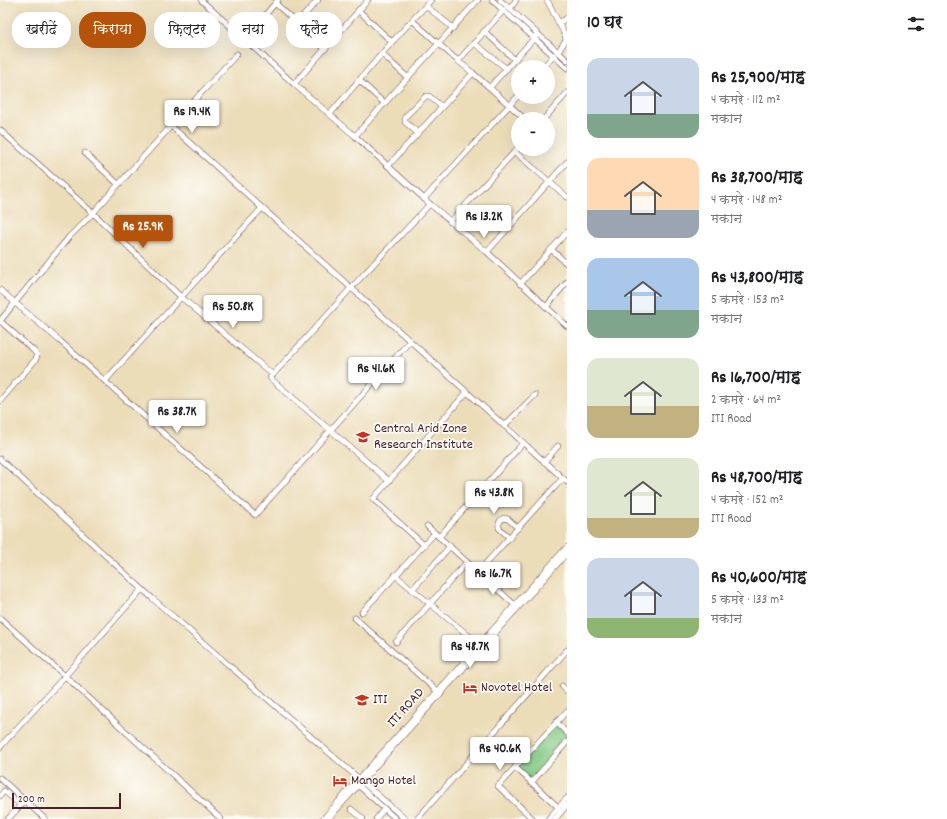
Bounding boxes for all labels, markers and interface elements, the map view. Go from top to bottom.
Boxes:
chip: खरीदें [12,12,71,48]
chip: किराया [79,12,146,48]
chip: फ़िल्टर [154,12,220,48]
chip: नया [228,12,278,48]
chip: फ़्लैट [286,12,342,48]
text: 10 घर [587,12,622,36]
icon: filters [905,13,927,35]
map controls [511,60,555,156]
button: + [511,60,555,104]
text: Rs 25,900/माह [711,67,805,91]
icon: home [619,74,667,122]
text: 4 कमरे · 112 m² [711,91,780,110]
pin: Rs 19.4K [151,100,233,134]
text: Rs 19.4K [173,103,211,122]
text: मकान [711,110,742,129]
button: − [511,112,555,156]
text: Rs 38,700/माह [711,167,803,191]
icon: home [619,174,667,222]
text: 4 कमरे · 148 m² [711,191,782,210]
pin: Rs 13.2K [443,205,525,239]
text: Rs 13.2K [465,208,503,227]
text: मकान [711,210,742,229]
pin: Rs 25.9K [102,215,184,249]
text: Rs 25.9K [123,218,163,237]
text: Rs 43,800/माह [711,267,803,291]
icon: home [619,274,667,322]
text: 5 कमरे · 153 m² [711,291,784,310]
pin: Rs 50.8K [192,295,274,329]
text: Rs 50.8K [212,298,254,317]
text: मकान [711,310,742,329]
pin: Rs 41.6K [335,357,417,391]
text: Rs 41.6K [357,360,395,379]
text: Rs 16,700/माह [711,367,800,391]
icon: home [619,374,667,422]
text: 2 कमरे · 64 m² [711,391,781,410]
pin: Rs 38.7K [136,400,218,434]
text: Rs 38.7K [158,403,196,422]
text: ITI Road [711,410,752,429]
place label: Central Arid Zone Research Institute [374,419,473,455]
school or university icon: Central Arid Zone Research Institute [355,429,371,445]
text: Rs 48,700/माह [711,467,802,491]
icon: home [619,474,667,522]
pin: Rs 43.8K [453,481,535,515]
text: Rs 43.8K [474,484,514,503]
text: 4 कमरे · 152 m² [711,491,784,510]
text: ITI Road [711,510,752,529]
pin: Rs 16.7K [452,562,534,596]
text: Rs 16.7K [474,565,512,584]
text: Rs 40,600/माह [711,567,807,591]
icon: home [619,574,667,622]
text: 5 कमरे · 133 m² [711,591,784,610]
text: मकान [711,610,742,629]
pin: Rs 48.7K [429,635,511,669]
text: Rs 48.7K [451,638,489,657]
place label: Novotel Hotel [481,678,553,698]
hotel icon: Novotel Hotel [462,680,478,696]
street label: ITI ROAD [383,684,429,732]
place label: ITI [373,690,388,710]
school or university icon: ITI [354,692,370,708]
pin: Rs 40.6K [459,737,541,771]
text: Rs 40.6K [479,740,521,759]
place label: Mango Hotel [351,771,417,791]
hotel icon: Mango Hotel [332,773,348,789]
scale bar [12,791,121,810]
text: 200 m [18,792,45,808]

